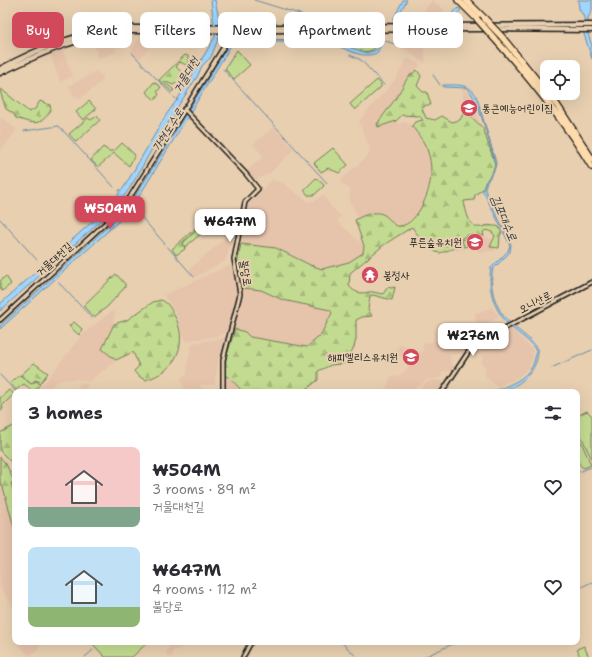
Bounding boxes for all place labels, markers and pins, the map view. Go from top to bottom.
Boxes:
school or university icon: 통큰예능어린이집 [459,98,479,118]
place label: 통큰예능어린이집 [482,101,553,116]
pin: ₩504M [82,196,138,230]
pin: ₩647M [202,209,258,243]
school or university icon: 푸른숲유치원 [465,232,485,252]
place label: 푸른숲유치원 [409,235,462,250]
temple icon: 봉정사 [360,265,380,285]
place label: 봉정사 [383,268,410,283]
pin: ₩276M [445,323,501,357]
school or university icon: 해피엘리스유치원 [401,347,421,367]
place label: 해피엘리스유치원 [327,350,398,365]

